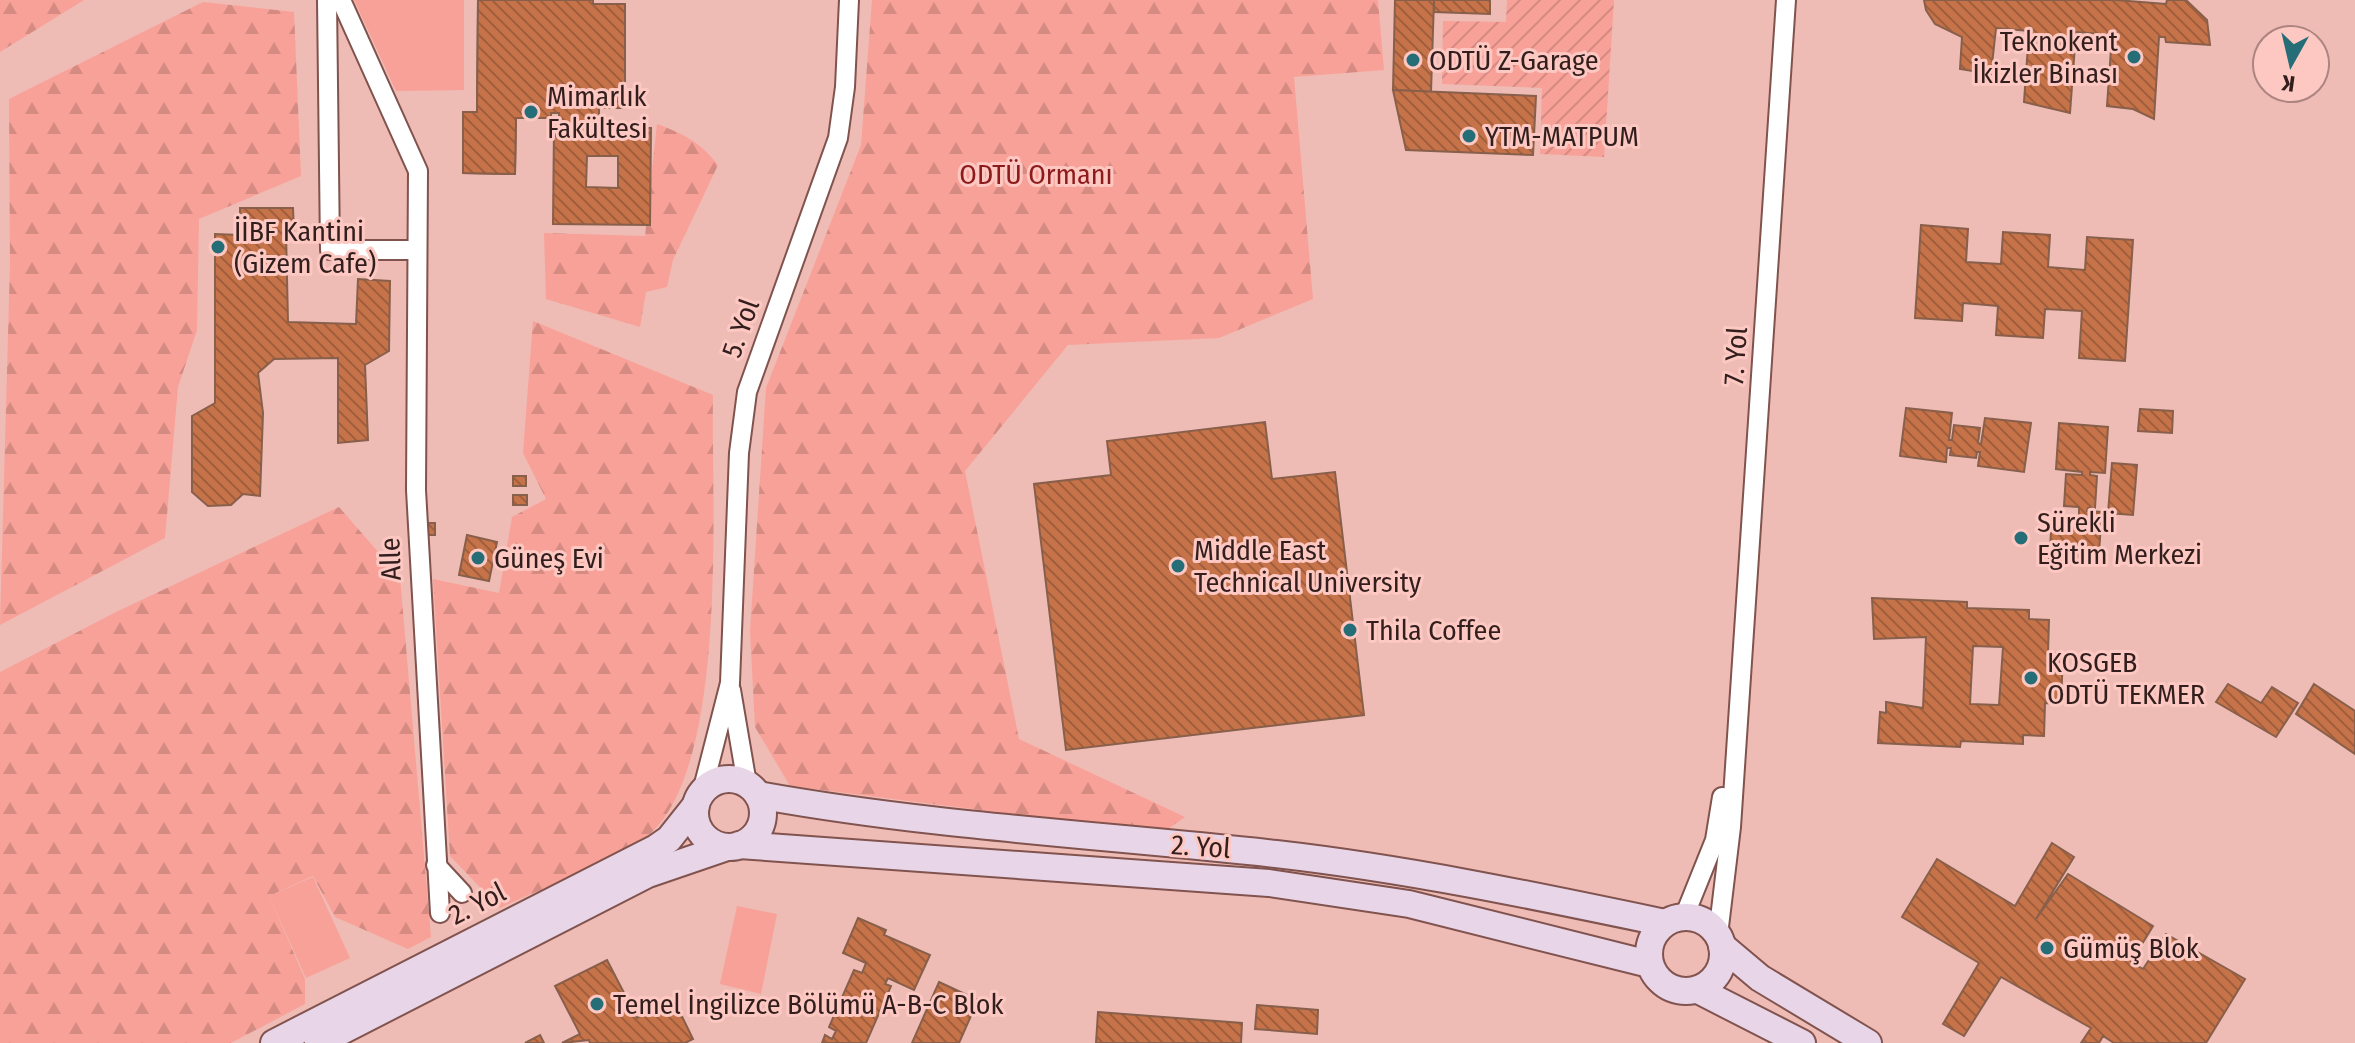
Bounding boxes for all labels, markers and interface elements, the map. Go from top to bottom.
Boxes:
north arrow [2251,24,2331,104]
place label: Teknokent İkizler Binası [1972,25,2119,90]
place label: ODTÜ Z-Garage [1429,44,1599,77]
marker: Teknokent İkizler Binası [2125,48,2143,66]
marker: ODTÜ Z-Garage [1404,51,1422,69]
text: K [2279,69,2297,98]
place label: Mimarlık Fakültesi [547,80,648,145]
marker: Mimarlık Fakültesi [522,103,540,121]
place label: YTM-MATPUM [1485,120,1639,153]
marker: YTM-MATPUM [1460,127,1478,145]
park label: ODTÜ Ormanı [959,158,1113,191]
place label: İİBF Kantini (Gizem Cafe) [234,215,376,280]
marker: İİBF Kantini (Gizem Cafe) [209,238,227,256]
street label: 5. Yol [715,294,766,362]
street label: 7. Yol [1717,326,1754,386]
place label: Sürekli Eğitim Merkezi [2037,506,2202,571]
marker: Sürekli Eğitim Merkezi [2012,529,2030,547]
place label: Middle East Technical University [1194,534,1422,599]
street label: Alle [373,537,408,581]
place label: Güneş Evi [494,542,604,575]
marker: Güneş Evi [469,549,487,567]
marker: Middle East Technical University [1169,557,1187,575]
place label: Thila Coffee [1366,614,1501,647]
marker: Thila Coffee [1341,621,1359,639]
place label: KOSGEB ODTÜ TEKMER [2047,646,2205,711]
marker: KOSGEB ODTÜ TEKMER [2022,669,2040,687]
street label: 2. Yol [1170,828,1232,865]
street label: 2. Yol [443,875,511,932]
place label: Gümüş Blok [2063,932,2200,965]
marker: Gümüş Blok [2038,939,2056,957]
place label: Temel İngilizce Bölümü A-B-C Blok [613,988,1004,1021]
marker: Temel İngilizce Bölümü A-B-C Blok [588,995,606,1013]

